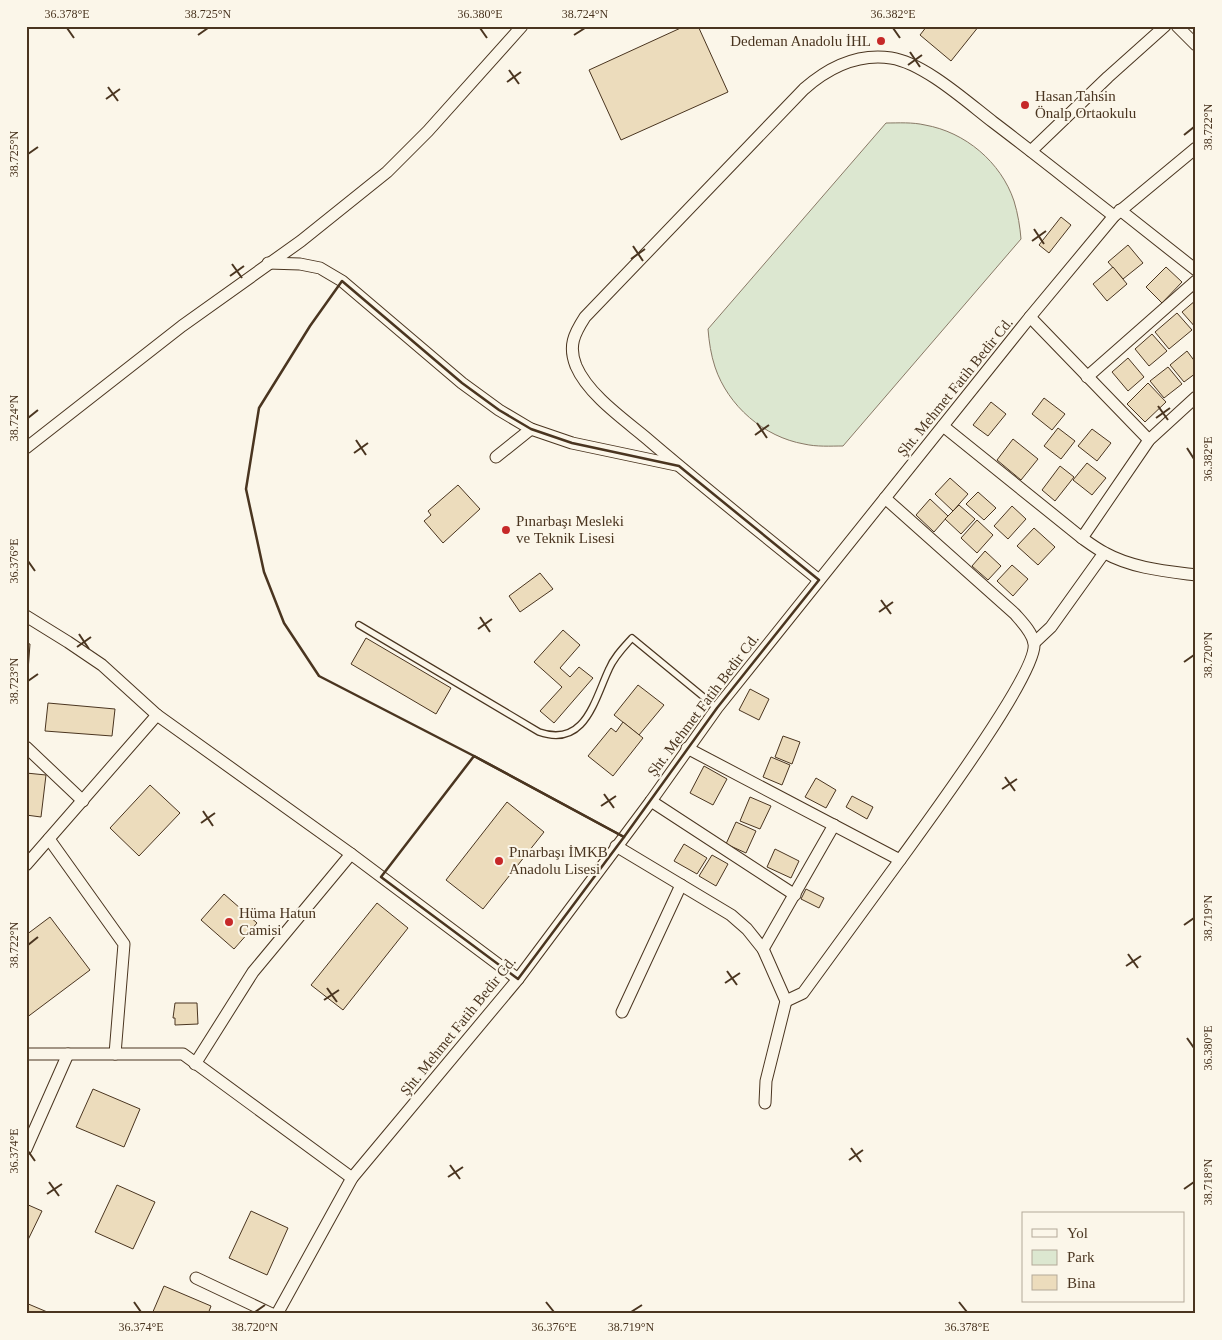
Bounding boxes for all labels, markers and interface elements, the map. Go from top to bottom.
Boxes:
text: 36.378°E [44,7,90,21]
text: 38.725°N [185,7,232,21]
text: 36.380°E [457,7,503,21]
text: 38.724°N [562,7,609,21]
text: 36.382°E [870,7,916,21]
place label: Dedeman Anadolu İHL [730,33,871,49]
marker: Dedeman Anadolu İHL [875,35,887,47]
place label: Hasan Tahsin Önalp Ortaokulu [1035,88,1137,121]
marker: Hasan Tahsin Önalp Ortaokulu [1019,99,1031,111]
text: 38.722°N [1201,103,1215,150]
text: 38.725°N [7,130,21,177]
street label: Şht. Mehmet Fatih Bedir Cd. [894,314,1016,460]
text: 38.724°N [7,394,21,441]
text: 36.382°E [1201,436,1215,482]
place label: Pınarbaşı Mesleki ve Teknik Lisesi [516,513,624,546]
marker: Pınarbaşı Mesleki ve Teknik Lisesi [500,524,512,536]
text: 36.376°E [7,538,21,584]
street label: Şht. Mehmet Fatih Bedir Cd. [644,631,762,779]
text: 38.720°N [1201,631,1215,678]
text: 38.723°N [7,657,21,704]
place label: Pınarbaşı İMKB Anadolu Lisesi [509,844,608,877]
marker: Pınarbaşı İMKB Anadolu Lisesi [493,855,505,867]
text: 38.719°N [1201,894,1215,941]
place label: Hüma Hatun Camisi [239,905,317,938]
marker: Hüma Hatun Camisi [223,916,235,928]
text: 38.722°N [7,921,21,968]
street label: Şht. Mehmet Fatih Bedir Cd. [397,953,519,1099]
text: 36.380°E [1201,1025,1215,1071]
text: 36.374°E [7,1128,21,1174]
text: 38.718°N [1201,1158,1215,1205]
legend [1022,1212,1184,1302]
text: Yol [1067,1225,1088,1241]
text: Park [1067,1249,1095,1265]
text: Bina [1067,1275,1096,1291]
text: 36.374°E [118,1320,164,1334]
text: 38.720°N [232,1320,279,1334]
text: 36.376°E [531,1320,577,1334]
text: 38.719°N [608,1320,655,1334]
text: 36.378°E [944,1320,990,1334]

